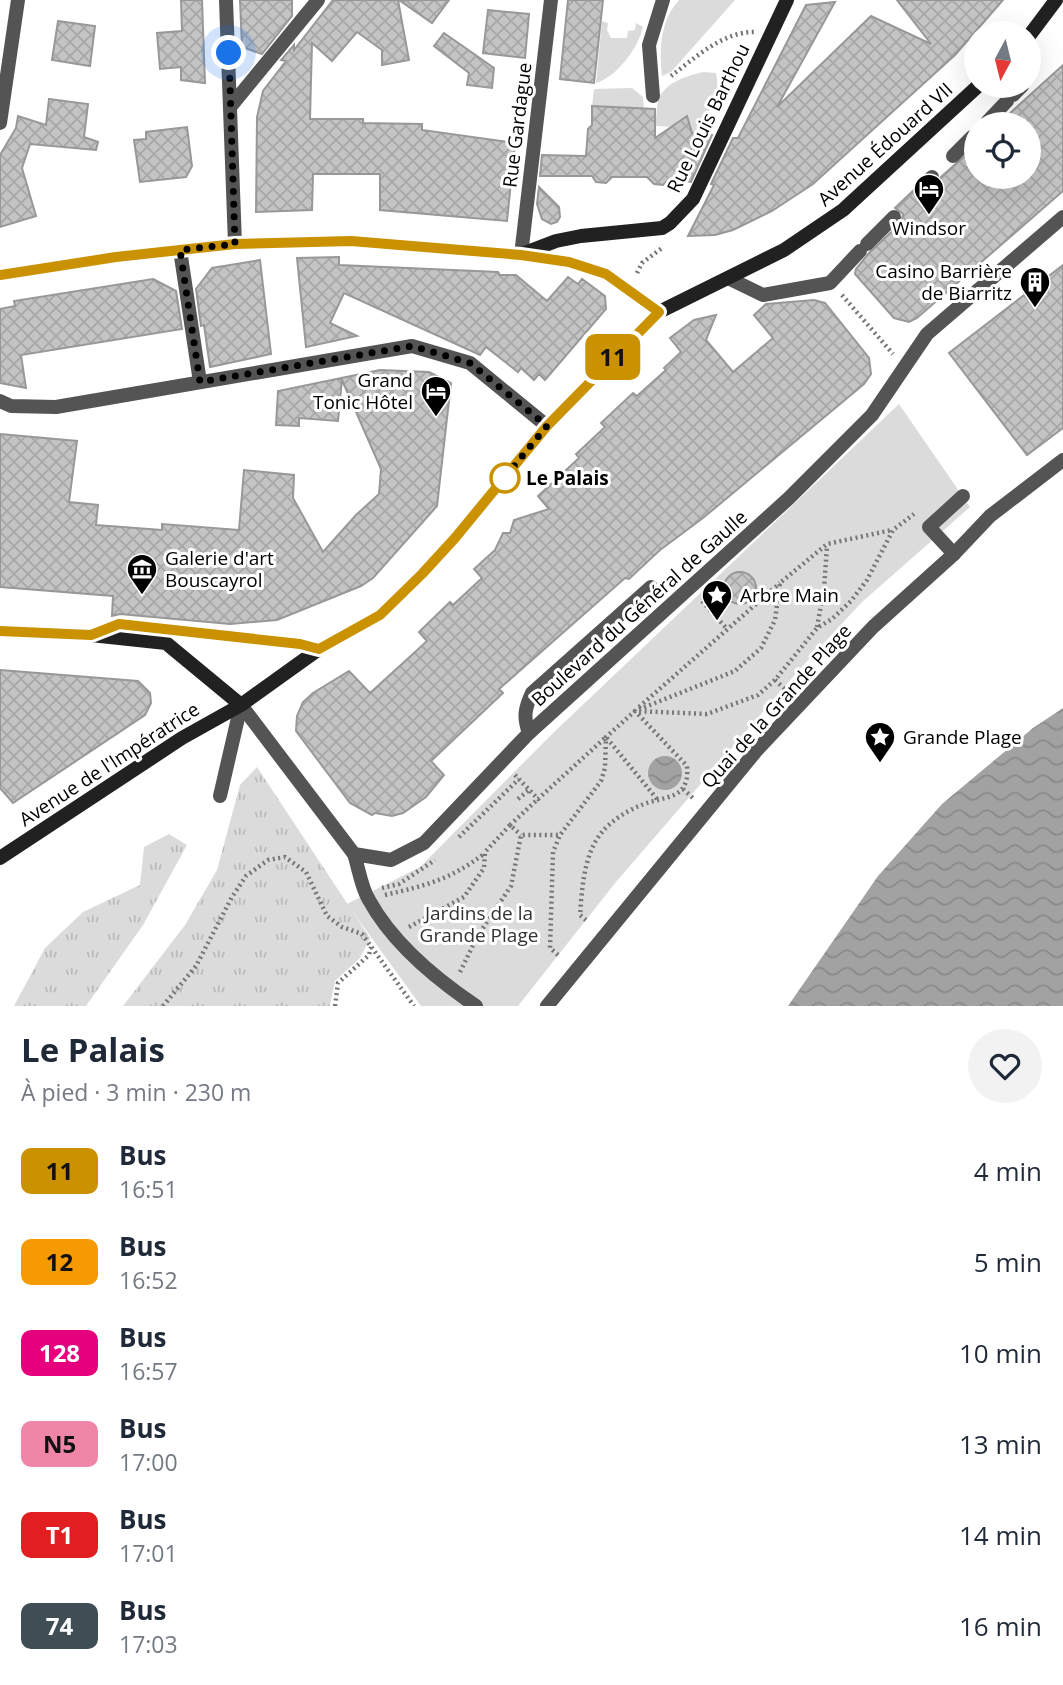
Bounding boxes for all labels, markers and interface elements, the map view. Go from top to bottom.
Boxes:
north arrow [964,21,1041,98]
map controls [964,21,1041,189]
your location [211,35,246,70]
street label: Rue Louis Barthou [661,39,755,197]
street label: Rue Gardague [496,61,538,189]
street label: Avenue Édouard VII [812,76,958,212]
button: locate [964,112,1041,189]
hotel icon: Windsor [912,172,946,216]
place label: Windsor [892,215,966,241]
place label: Casino Barrière de Biarritz [875,258,1012,306]
building icon: Casino Barrière de Biarritz [1018,265,1052,309]
line badge: 11 [582,334,644,380]
text: 11 [599,340,627,373]
place label: Grand Tonic Hôtel [313,367,413,415]
hotel icon: Grand Tonic Hôtel [419,374,453,418]
marker: Le Palais [490,463,520,493]
place label: Le Palais [526,465,609,491]
street label: Boulevard du Général de Gaulle [526,504,752,712]
place label: Galerie d'art Bouscayrol [165,545,274,593]
museum icon: Galerie d'art Bouscayrol [125,552,159,596]
place icon: Arbre Main [700,578,734,622]
place label: Arbre Main [740,582,839,608]
street label: Quai de la Grande Plage [695,618,857,794]
street label: Avenue de l'Impératrice [14,696,204,832]
place icon: Grande Plage [863,720,897,764]
place label: Grande Plage [903,724,1022,750]
park label: Jardins de la Grande Plage [420,900,538,948]
text: Le Palais [21,1027,165,1072]
button: heart [968,1029,1042,1103]
text: À pied · 3 min · 230 m [21,1076,251,1108]
text: Bus [119,1137,166,1173]
text: 4 min [974,1153,1042,1189]
text: 11 [46,1154,73,1187]
text: 16:51 [119,1173,178,1205]
text: Bus [119,1228,166,1264]
text: 5 min [974,1244,1042,1280]
text: 12 [46,1245,73,1278]
text: 16:52 [119,1264,178,1296]
text: Bus [119,1319,166,1355]
text: 10 min [959,1335,1042,1371]
text: 128 [39,1336,80,1369]
text: 16:57 [119,1355,178,1387]
text: Bus [119,1410,166,1446]
text: 13 min [959,1426,1042,1462]
text: N5 [43,1427,76,1460]
text: 17:00 [119,1446,178,1478]
text: Bus [119,1501,166,1537]
text: 14 min [959,1517,1042,1553]
text: T1 [46,1518,73,1551]
text: 17:01 [119,1537,178,1569]
text: Bus [119,1592,166,1628]
text: 16 min [959,1608,1042,1644]
text: 74 [46,1609,73,1642]
text: 17:03 [119,1628,178,1660]

